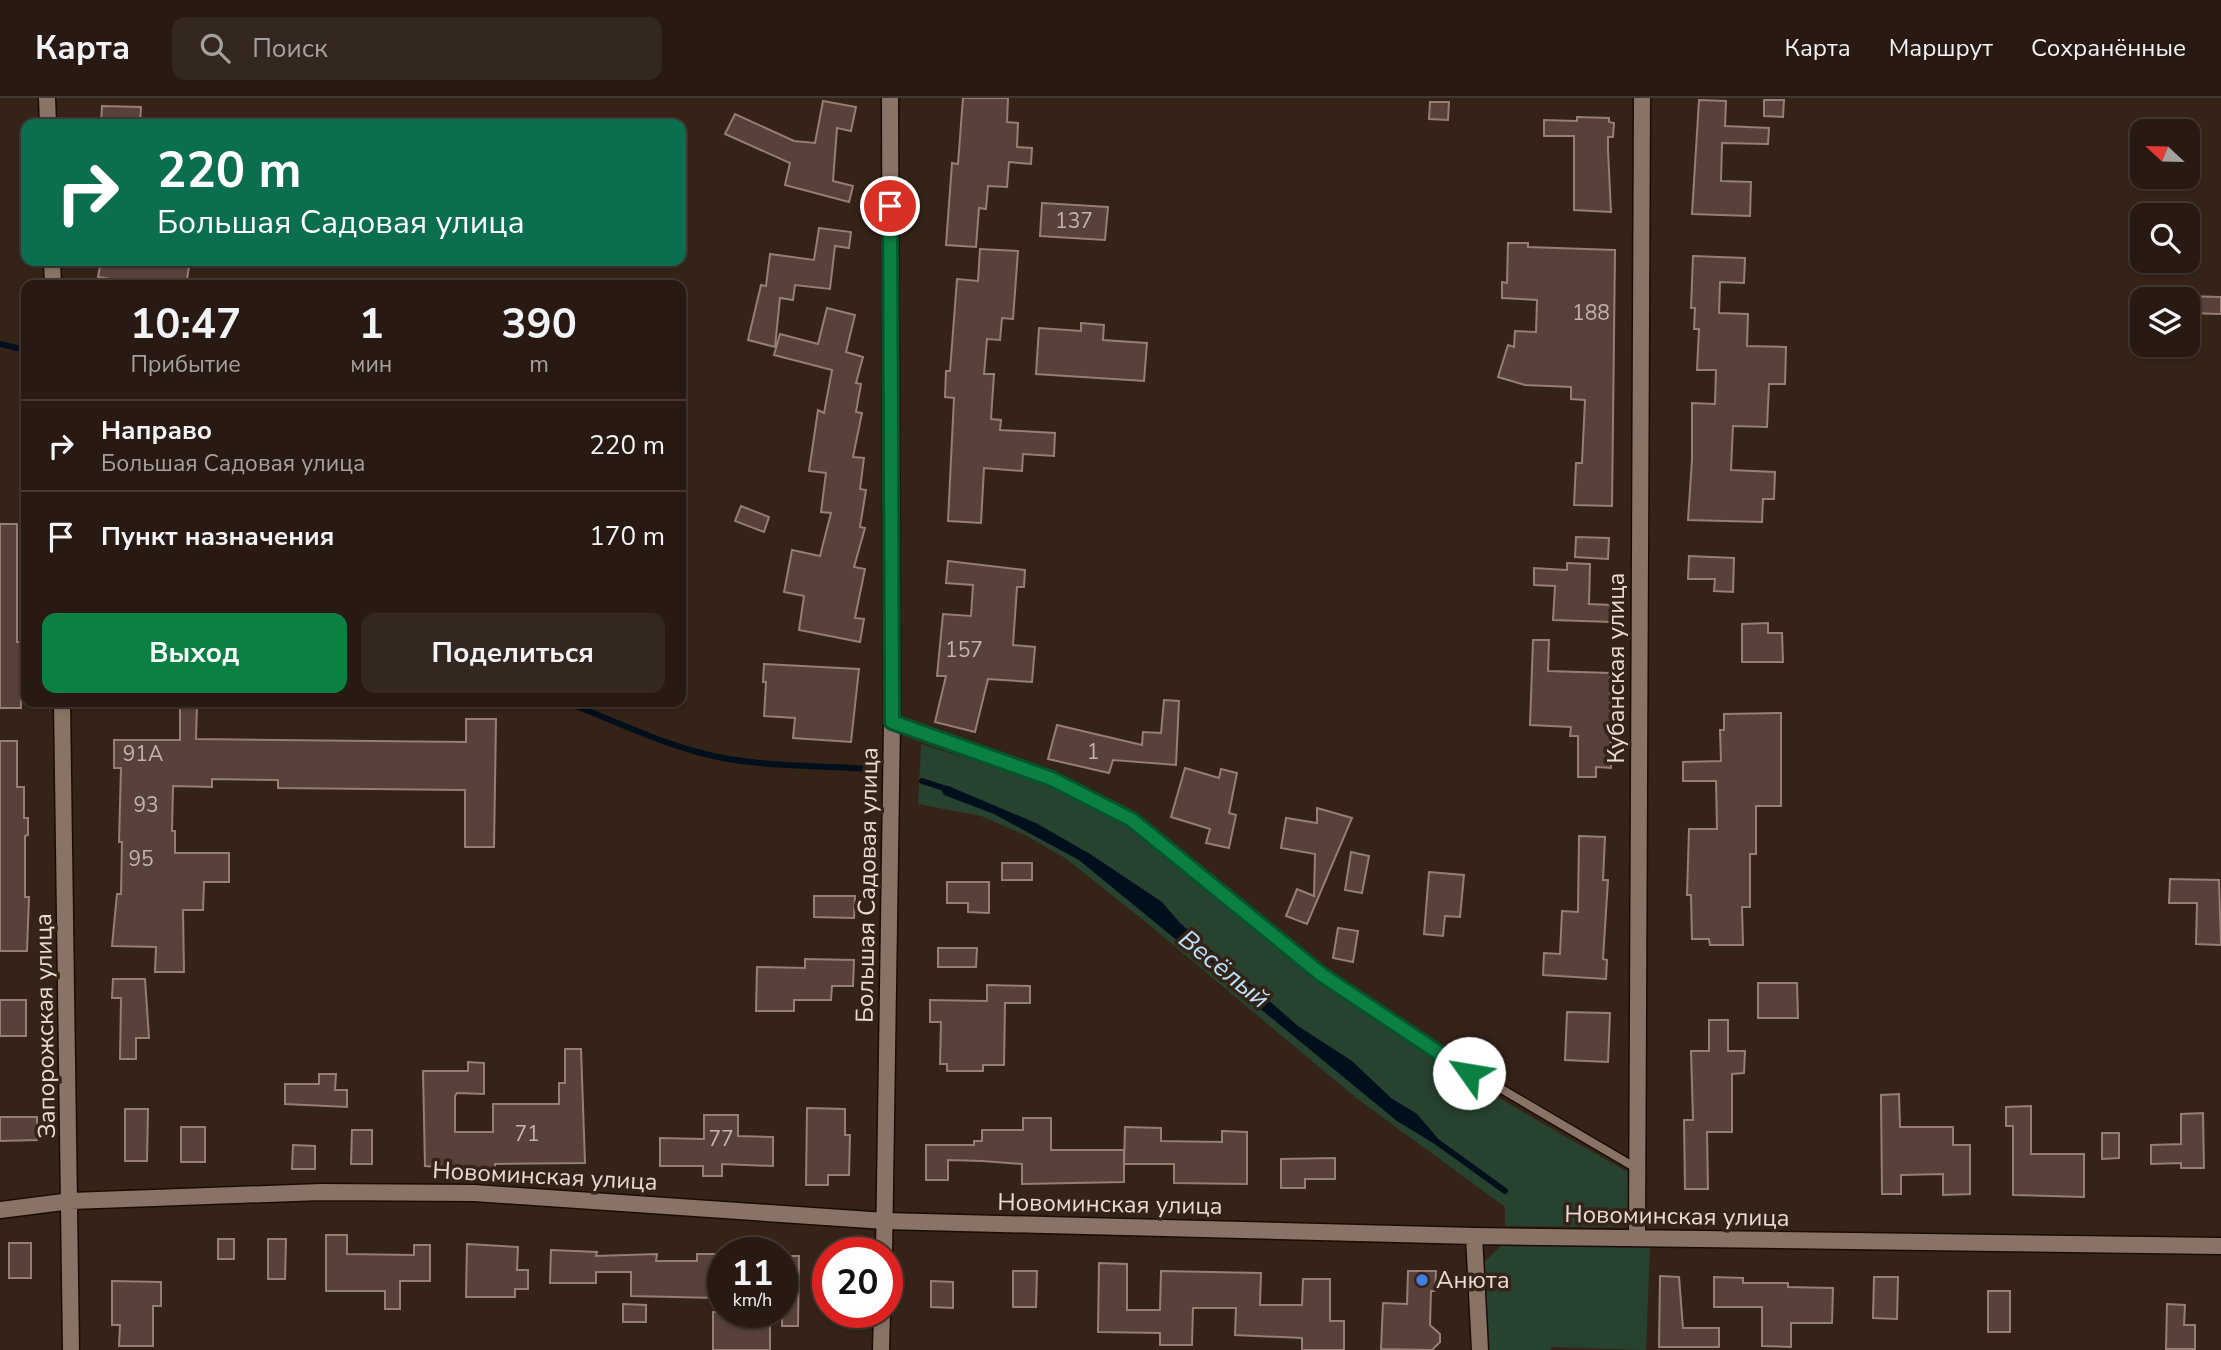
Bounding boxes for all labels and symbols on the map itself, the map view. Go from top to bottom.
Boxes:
north arrow [2130,119,2200,189]
pin [860,176,920,236]
house number: 137 [1055,207,1093,235]
house number: 188 [1572,299,1610,327]
street label: Кубанская улица [1600,573,1632,763]
house number: 157 [945,636,983,664]
house number: 1 [1087,738,1099,766]
house number: 91А [123,740,163,768]
street label: Большая Садовая улица [849,747,885,1023]
house number: 93 [133,791,159,819]
house number: 95 [128,845,154,873]
street label: Запорожская улица [27,913,63,1139]
water label: Весёлый [1171,922,1277,1016]
position arrow [1432,1036,1506,1110]
house number: 71 [514,1120,540,1148]
house number: 77 [708,1125,734,1153]
street label: Новоминская улица [432,1154,658,1198]
street label: Новоминская улица [997,1186,1223,1222]
street label: Новоминская улица [1564,1198,1790,1234]
speed limit sign: 20 [812,1237,903,1328]
place label: Анюта [1436,1264,1510,1296]
marker: Анюта [1414,1272,1430,1288]

